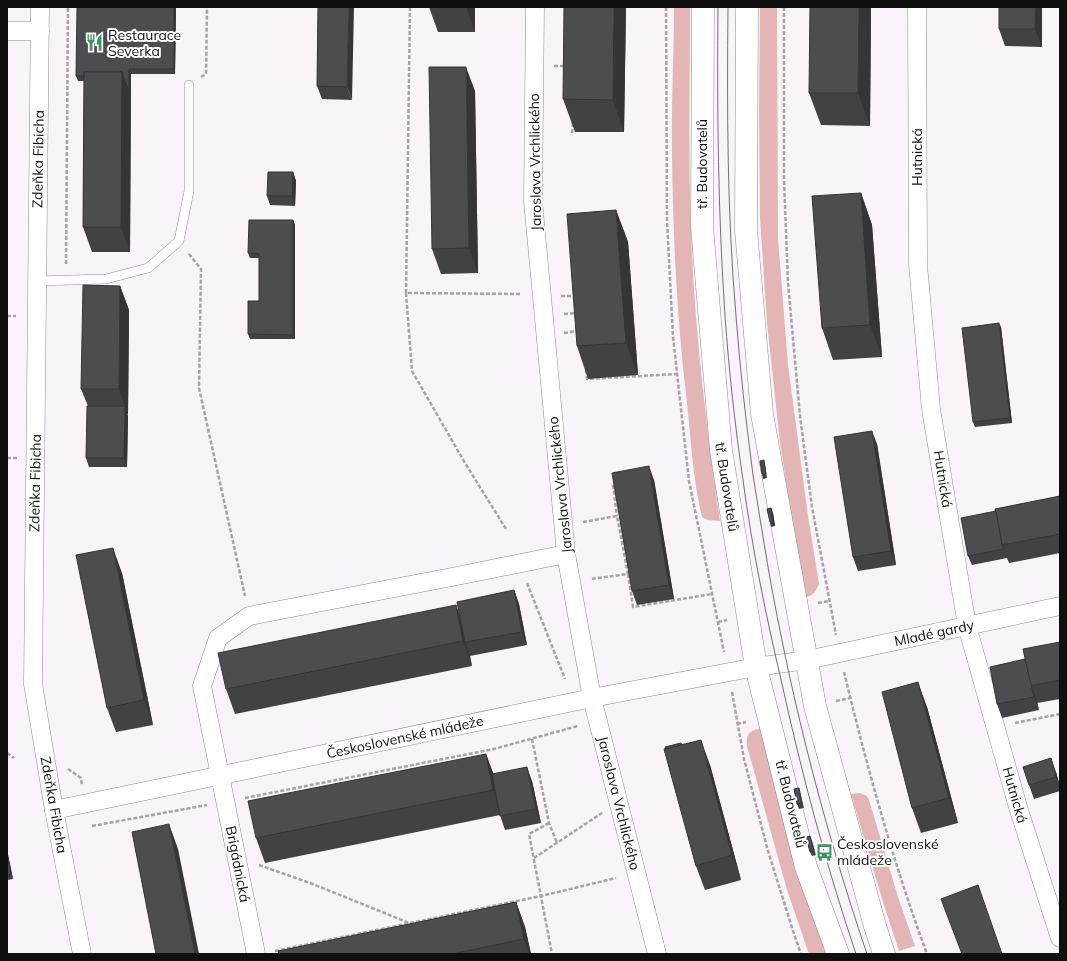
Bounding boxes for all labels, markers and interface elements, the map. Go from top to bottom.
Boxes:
place label: Restaurace Severka [108,26,181,60]
restaurant icon: Restaurace Severka [85,33,105,53]
street label: Jaroslava Vrchlického [525,93,545,231]
street label: Zdeňka Fibicha [28,110,48,208]
street label: tř. Budovatelů [693,119,711,209]
street label: Hutnická [908,128,926,186]
street label: Jaroslava Vrchlického [544,416,576,554]
street label: Zdeňka Fibicha [25,434,45,532]
street label: tř. Budovatelů [711,441,743,533]
street label: Hutnická [930,449,956,509]
street label: Mladé gardy [892,616,976,650]
street label: Československé mládeže [325,712,485,762]
street label: Jaroslava Vrchlického [594,734,644,872]
street label: Zdeňka Fibicha [37,755,71,855]
street label: tř. Budovatelů [771,758,811,850]
street label: Hutnická [998,765,1032,825]
street label: Brigádnická [222,824,254,904]
place label: Československé mládeže [837,835,939,869]
bus stop icon: Československé mládeže [814,842,834,862]

